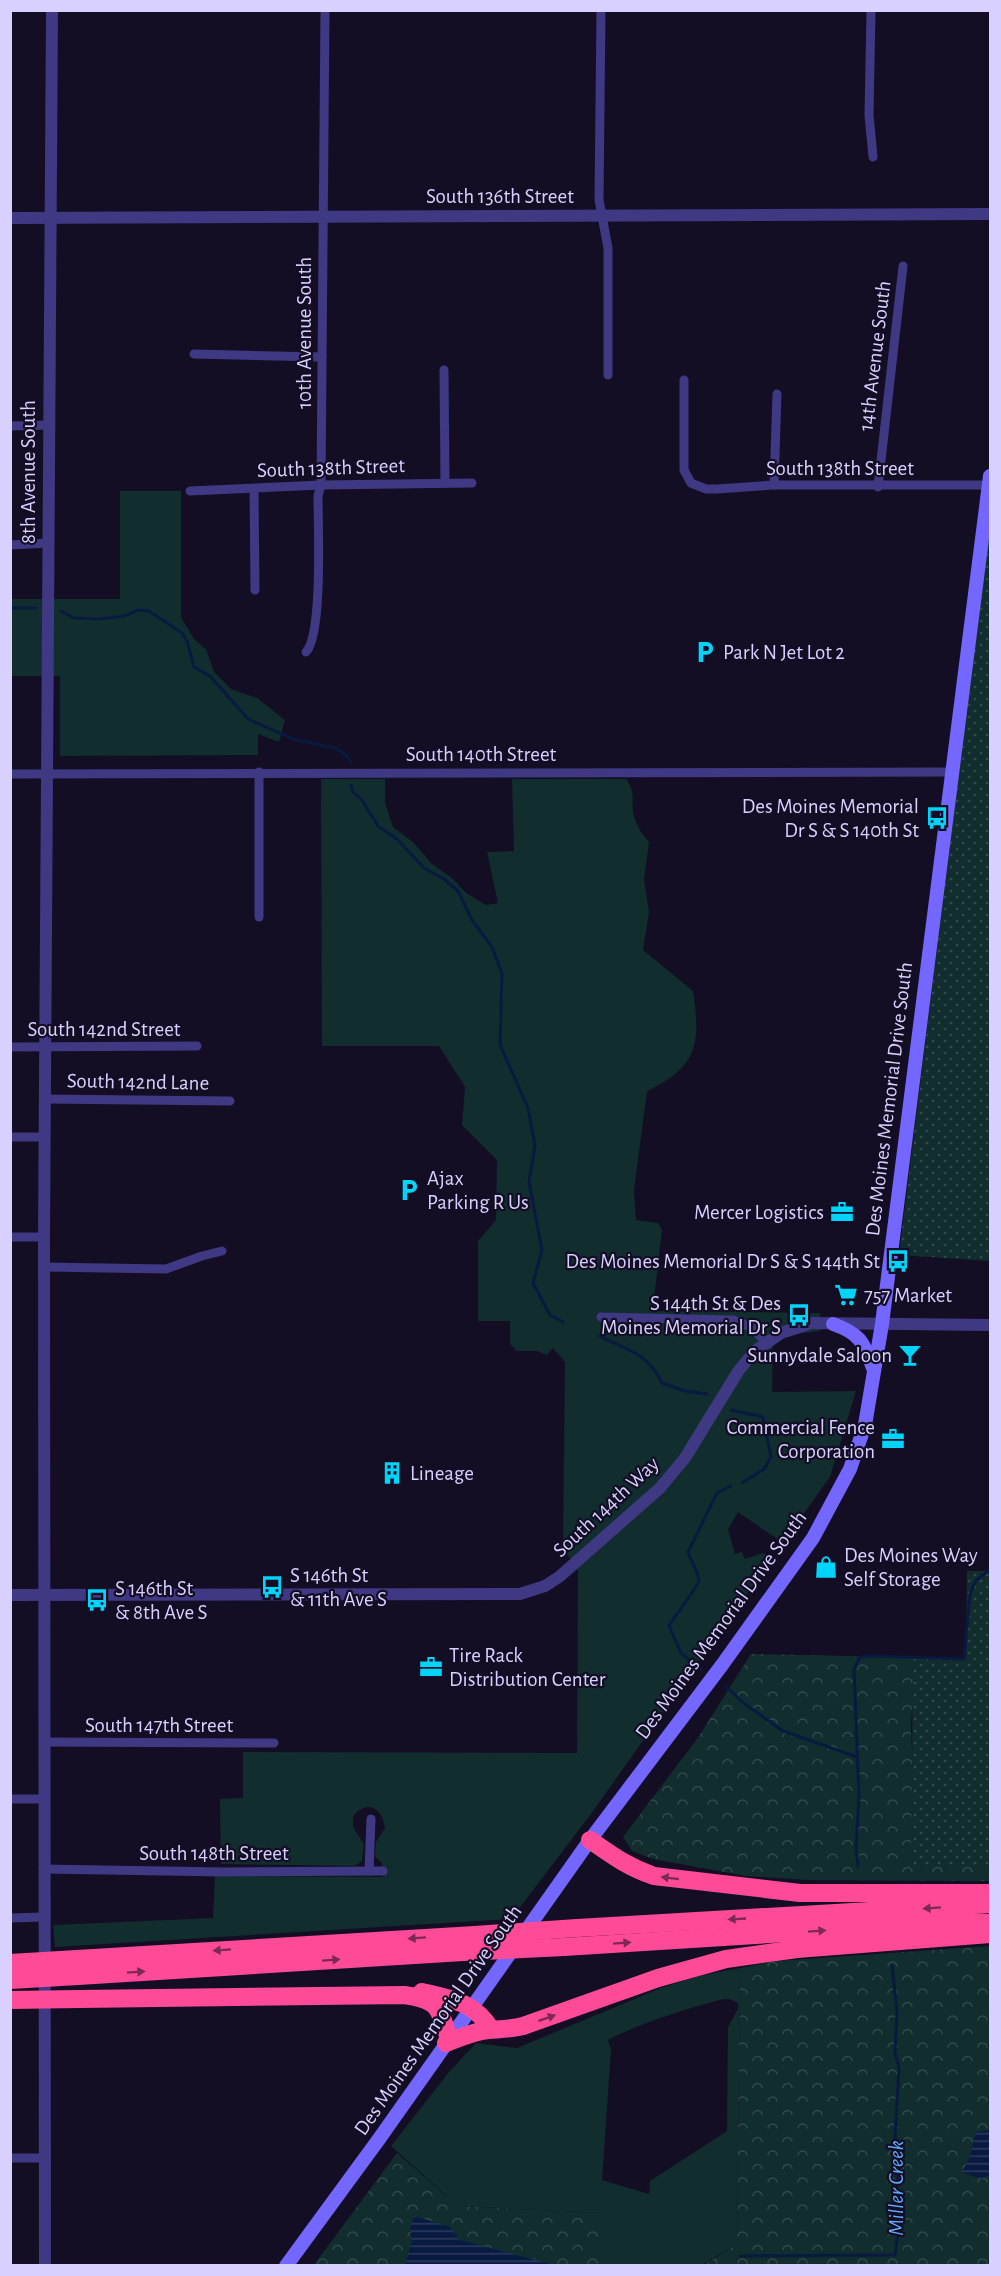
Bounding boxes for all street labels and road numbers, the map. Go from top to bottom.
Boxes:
street label: South 136th Street [426,186,574,207]
street label: 10th Avenue South [294,257,315,409]
street label: 14th Avenue South [855,280,895,432]
street label: 8th Avenue South [18,400,39,544]
street label: South 138th Street [257,455,406,481]
street label: South 138th Street [766,458,914,479]
street label: South 140th Street [406,744,557,765]
street label: Des Moines Memorial Drive South [862,961,916,1237]
street label: South 142nd Street [27,1019,181,1040]
street label: South 142nd Lane [67,1070,209,1094]
street label: South 144th Way [549,1453,663,1561]
street label: Des Moines Memorial Drive South [631,1507,811,1743]
street label: South 147th Street [85,1715,233,1736]
street label: South 148th Street [139,1843,289,1864]
street label: Des Moines Memorial Drive South [350,1901,526,2139]

